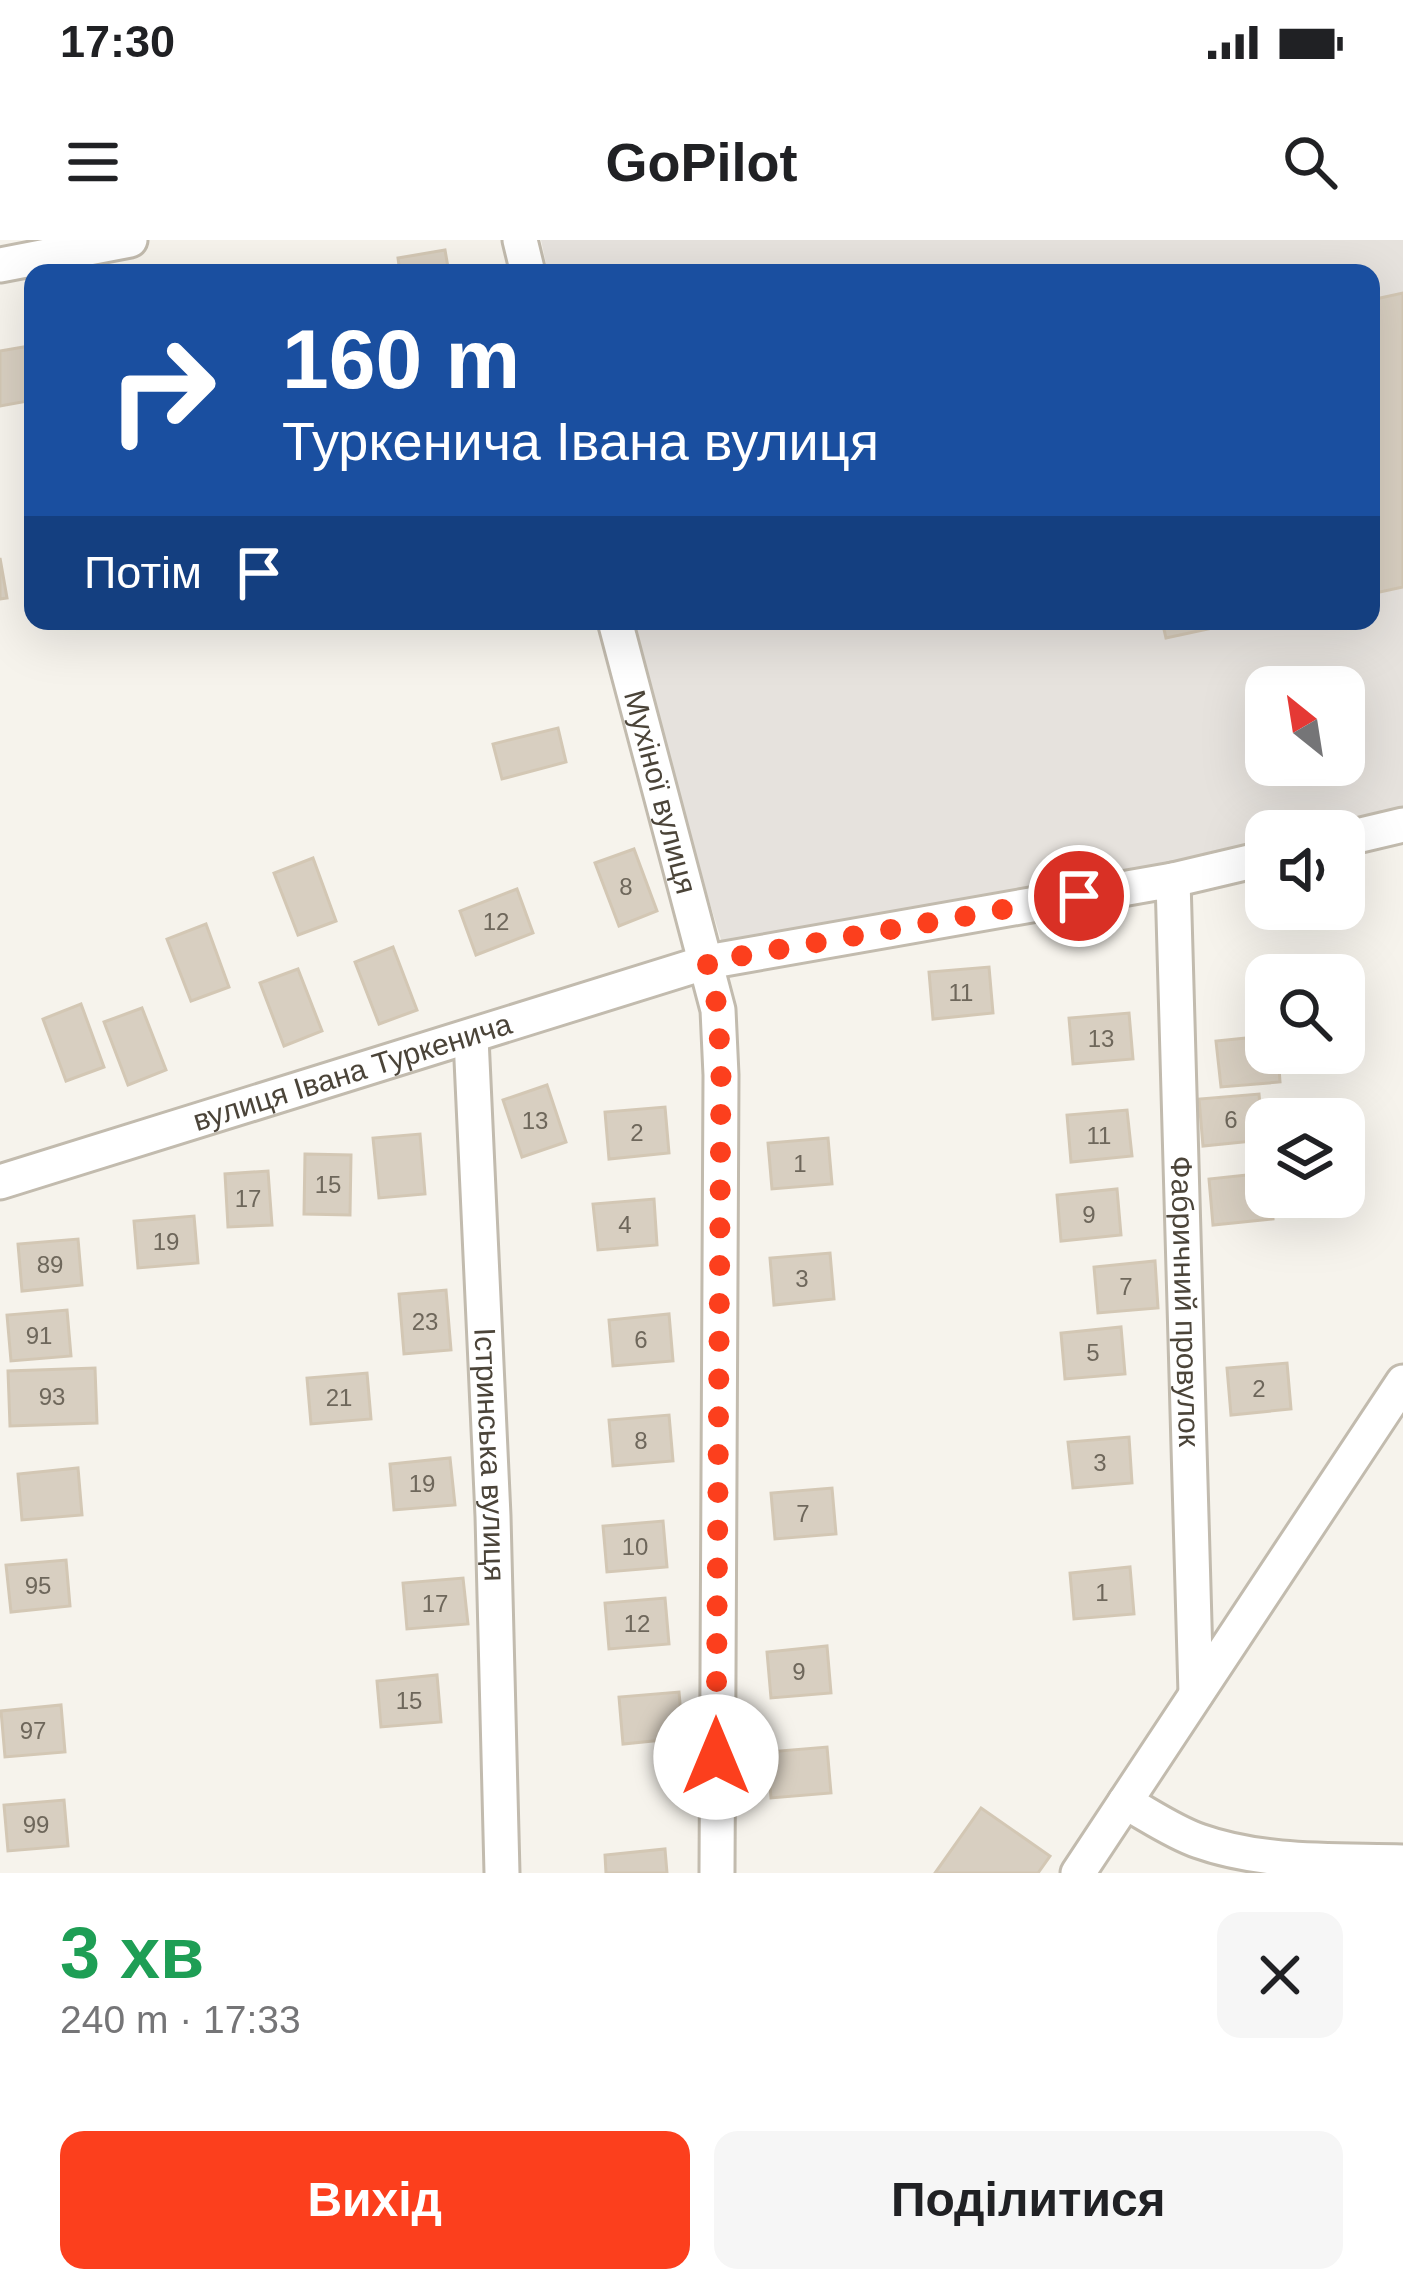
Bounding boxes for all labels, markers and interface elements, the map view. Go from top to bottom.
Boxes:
text: 17:30 [60,16,175,67]
icon: menu [60,129,126,195]
icon: search [1277,129,1343,195]
text: GoPilot [606,132,797,192]
icon: right [84,312,240,468]
text: 160 m [282,312,520,406]
text: Туркенича Івана вулиця [282,411,879,471]
icon: arrive [226,540,292,606]
text: Потім [84,547,202,598]
north arrow [1245,666,1365,786]
map controls [1245,666,1365,1218]
street label: Мухіної вулиця [618,687,704,897]
button: sound [1245,810,1365,930]
pin [1028,845,1130,947]
icon: arrive [1046,863,1112,929]
house number: 8 [619,873,633,900]
house number: 12 [483,908,509,935]
button: search [1245,954,1365,1074]
house number: 11 [949,979,973,1006]
street label: вулиця Івана Туркенича [189,1007,516,1137]
house number: 13 [1088,1025,1114,1052]
button: layers [1245,1098,1365,1218]
house number: 6 [1224,1106,1238,1133]
house number: 13 [522,1107,548,1134]
house number: 2 [630,1119,644,1146]
house number: 11 [1087,1122,1111,1149]
house number: 1 [793,1150,807,1177]
street label: Фабричний провулок [1165,1155,1206,1448]
house number: 15 [315,1171,341,1198]
house number: 17 [235,1185,261,1212]
house number: 9 [1082,1201,1096,1228]
house number: 4 [618,1211,632,1238]
house number: 19 [153,1228,179,1255]
house number: 89 [37,1251,63,1278]
house number: 3 [795,1265,809,1292]
house number: 7 [1119,1273,1133,1300]
house number: 23 [412,1308,438,1335]
house number: 91 [26,1322,52,1349]
house number: 6 [634,1326,648,1353]
street label: Істринська вулиця [468,1327,512,1582]
house number: 5 [1086,1339,1100,1366]
house number: 2 [1252,1375,1266,1402]
house number: 93 [39,1383,65,1410]
house number: 21 [326,1384,352,1411]
house number: 8 [634,1427,648,1454]
house number: 3 [1093,1449,1107,1476]
house number: 19 [409,1470,435,1497]
house number: 7 [796,1500,810,1527]
house number: 10 [622,1533,648,1560]
house number: 95 [25,1572,51,1599]
house number: 1 [1095,1579,1109,1606]
house number: 17 [422,1590,448,1617]
house number: 12 [624,1610,650,1637]
house number: 9 [792,1658,806,1685]
house number: 15 [396,1687,422,1714]
position arrow [653,1694,779,1820]
house number: 97 [20,1717,46,1744]
house number: 99 [23,1811,49,1838]
button: close [1217,1912,1343,2038]
text: 3 хв [60,1913,204,1993]
text: 240 m · 17:33 [60,1998,301,2041]
button: Вихід [60,2131,690,2269]
button: Поділитися [714,2131,1343,2269]

